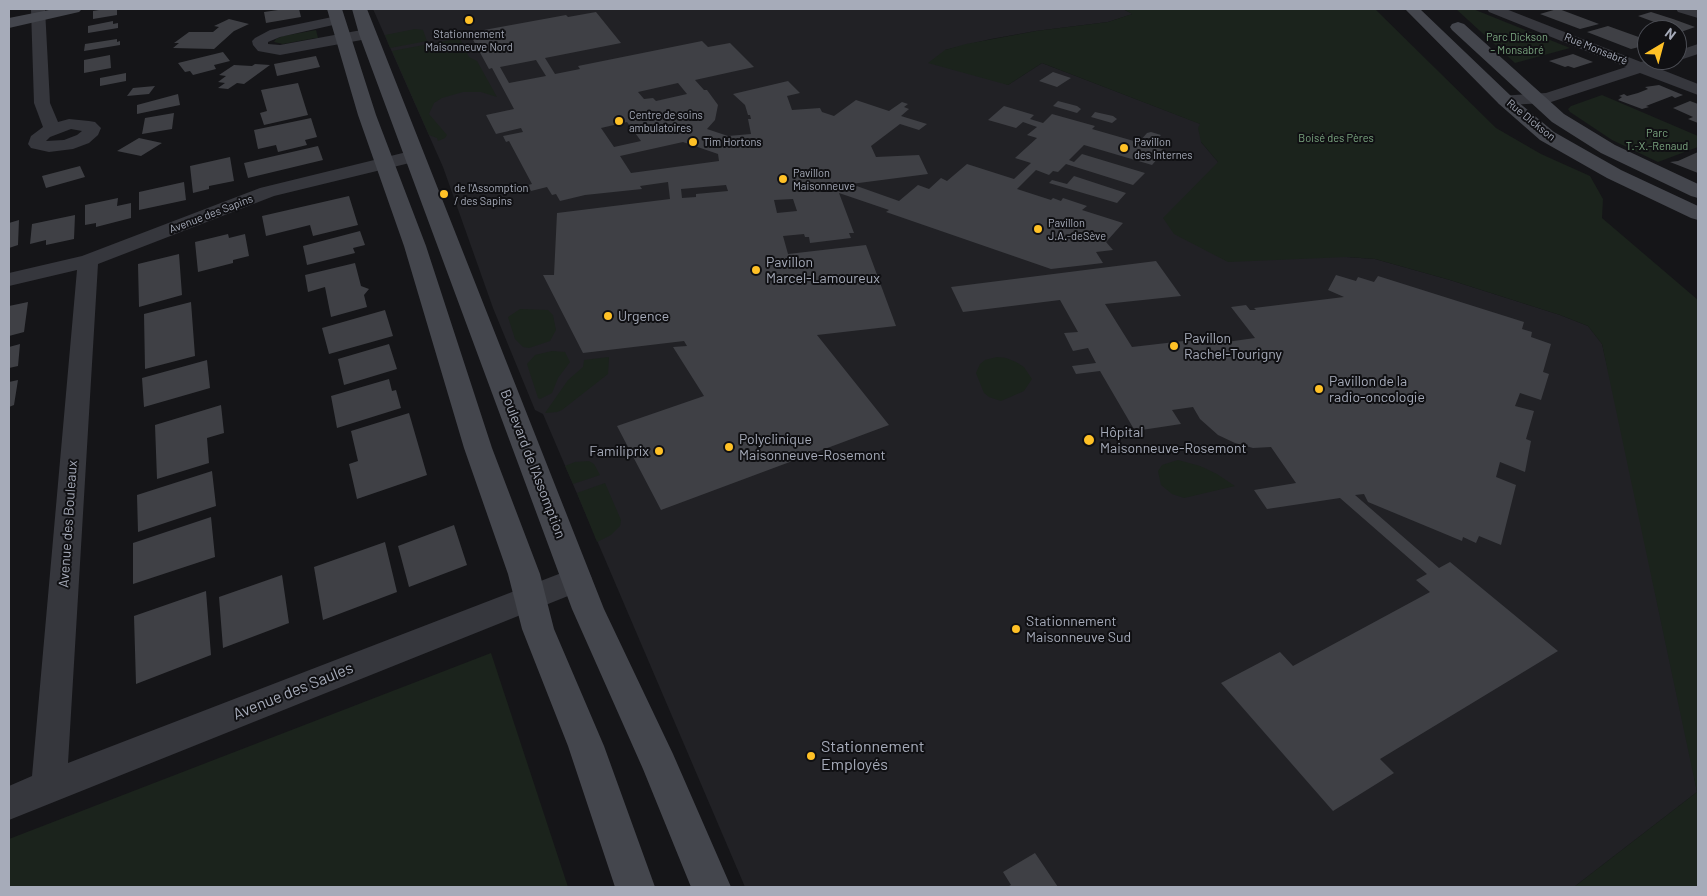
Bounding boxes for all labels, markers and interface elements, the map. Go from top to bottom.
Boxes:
marker: Stationnement Maisonneuve Nord [463,14,475,26]
north arrow [1637,20,1687,70]
text: N [1662,24,1680,43]
place label: Stationnement Maisonneuve Nord [425,27,513,53]
park label: Parc Dickson – Monsabré [1486,30,1548,56]
street label: Rue Monsabré [1562,30,1630,68]
street label: Rue Dickson [1504,96,1558,144]
place label: Centre de soins ambulatoires [629,108,703,134]
marker: Centre de soins ambulatoires [613,115,625,127]
park label: Parc T.-X.-Renaud [1626,126,1688,152]
park label: Boisé des Pères [1298,131,1374,145]
place label: Tim Hortons [703,135,762,149]
place label: Pavillon des Internes [1134,135,1193,161]
marker: Tim Hortons [687,136,699,148]
marker: Pavillon des Internes [1118,142,1130,154]
place label: Pavillon Maisonneuve [793,166,855,192]
marker: Pavillon Maisonneuve [777,173,789,185]
place label: de l'Assomption / des Sapins [454,181,528,207]
marker: de l'Assomption / des Sapins [438,188,450,200]
street label: Avenue des Sapins [167,192,255,236]
place label: Pavillon J.A.-deSève [1048,216,1106,242]
marker: Pavillon J.A.-deSève [1032,223,1044,235]
place label: Pavillon Marcel-Lamoureux [766,254,880,286]
marker: Pavillon Marcel-Lamoureux [750,264,762,276]
place label: Urgence [618,308,669,324]
marker: Urgence [602,310,614,322]
place label: Pavillon Rachel-Tourigny [1184,330,1282,362]
marker: Pavillon Rachel-Tourigny [1168,340,1180,352]
place label: Pavillon de la radio-oncologie [1329,373,1425,406]
marker: Pavillon de la radio-oncologie [1313,383,1325,395]
street label: Boulevard de l'Assomption [497,387,569,541]
place label: Hôpital Maisonneuve-Rosemont [1100,424,1247,457]
place label: Polyclinique Maisonneuve-Rosemont [739,431,886,464]
marker: Hôpital Maisonneuve-Rosemont [1082,433,1096,447]
marker: Polyclinique Maisonneuve-Rosemont [723,441,735,453]
place label: Familiprix [589,443,649,459]
marker: Familiprix [653,445,665,457]
street label: Avenue des Bouleaux [55,460,81,588]
place label: Stationnement Maisonneuve Sud [1026,613,1131,646]
marker: Stationnement Maisonneuve Sud [1010,623,1022,635]
street label: Avenue des Saules [230,658,356,724]
place label: Stationnement Employés [821,737,925,775]
marker: Stationnement Employés [805,750,817,762]

